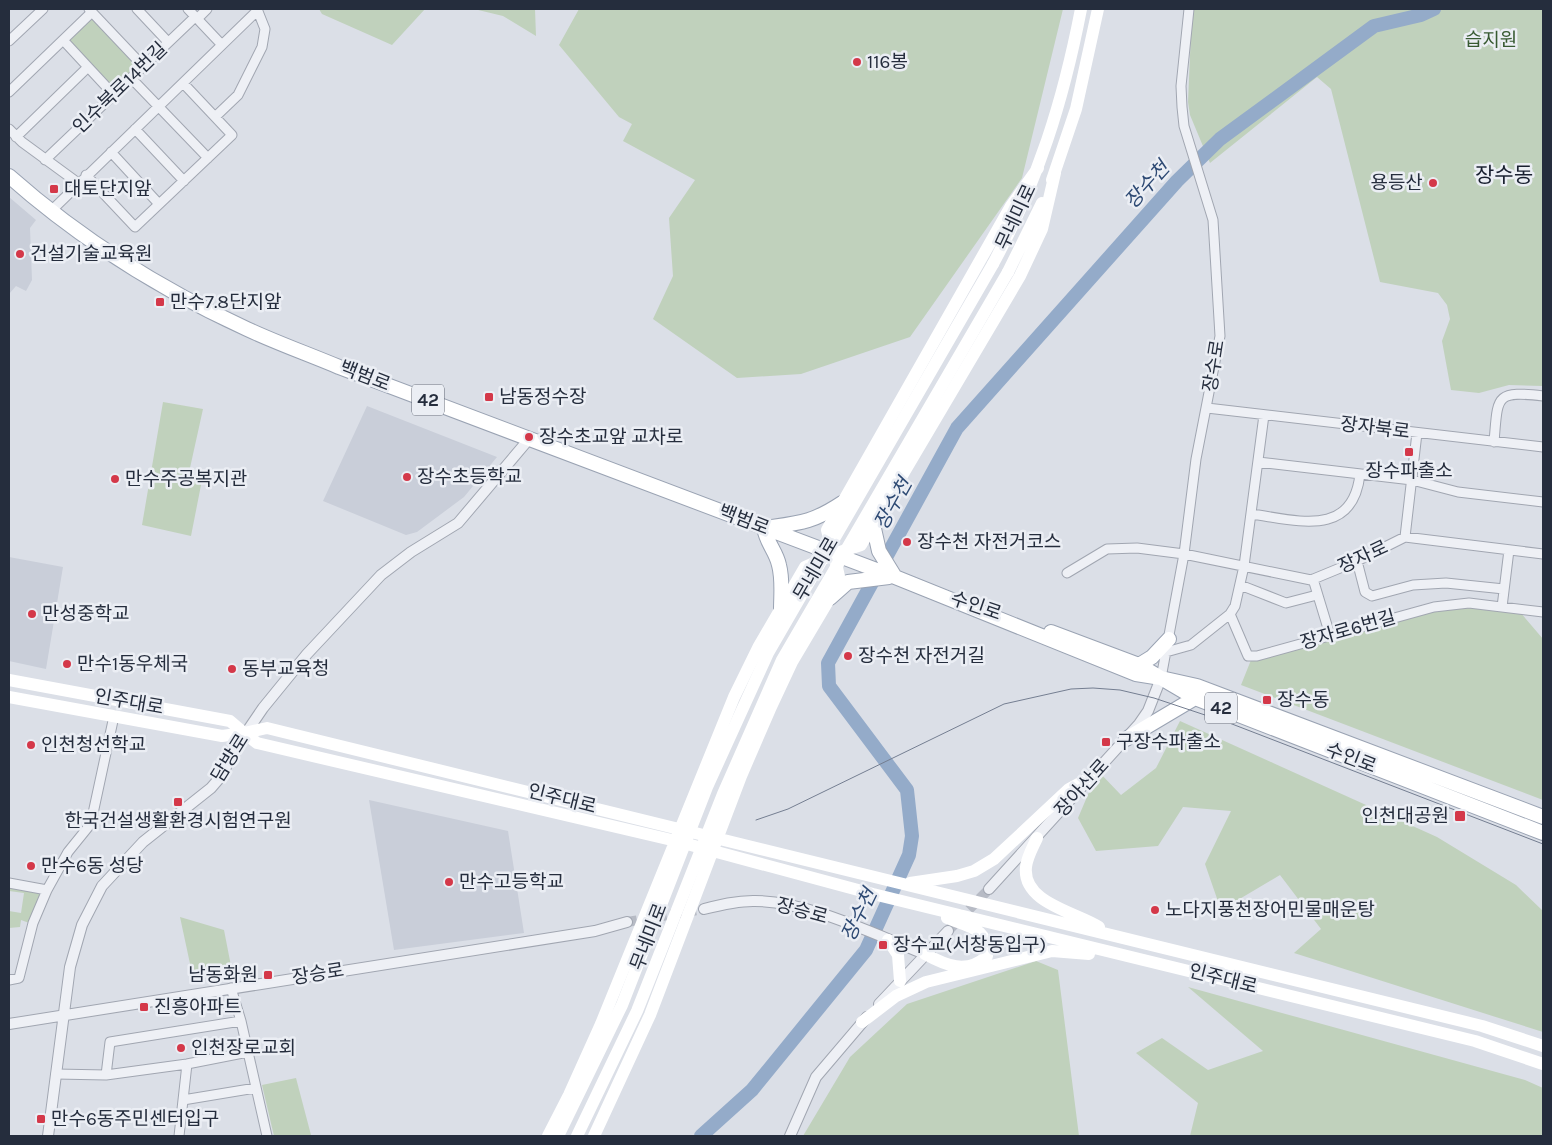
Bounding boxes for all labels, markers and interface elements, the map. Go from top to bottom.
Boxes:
park label: 습지원 [1465,29,1517,51]
street label: 인수북로14번길 [69,38,171,138]
place label: 116봉 [867,51,908,73]
marker: 116봉 [851,56,863,68]
water label: 장수천 [1120,155,1176,213]
district label: 장수동 [1475,163,1533,187]
place label: 용등산 [1371,172,1423,194]
marker: 용등산 [1427,177,1439,189]
place label: 대토단지앞 [64,178,152,200]
street label: 무네미로 [991,181,1041,253]
marker: 대토단지앞 [48,183,60,195]
place label: 건설기술교육원 [30,243,152,265]
marker: 건설기술교육원 [14,248,26,260]
place label: 만수7.8단지앞 [170,291,282,313]
marker: 만수7.8단지앞 [154,296,166,308]
street label: 장수로 [1199,338,1229,394]
street label: 백범로 [337,356,393,396]
road number: 42 [412,384,444,416]
place label: 남동정수장 [499,386,586,408]
marker: 남동정수장 [483,391,495,403]
street label: 장자북로 [1339,413,1411,443]
place label: 장수초교앞 교차로 [539,426,683,448]
marker: 장수초교앞 교차로 [523,431,535,443]
marker: 장수파출소 [1403,446,1415,458]
place label: 장수파출소 [1365,460,1453,482]
place label: 장수초등학교 [417,466,522,488]
place label: 만수주공복지관 [125,468,247,490]
marker: 장수초등학교 [401,471,413,483]
water label: 장수천 [870,472,918,534]
marker: 만수주공복지관 [109,473,121,485]
street label: 백범로 [716,500,772,540]
place label: 장수천 자전거코스 [917,531,1061,553]
street label: 무네미로 [789,533,843,605]
marker: 장수천 자전거코스 [901,536,913,548]
street label: 장자로 [1335,536,1391,578]
street label: 수인로 [948,587,1004,625]
place label: 만성중학교 [42,603,129,625]
street label: 장자로6번길 [1298,606,1398,654]
marker: 만성중학교 [26,608,38,620]
place label: 장수천 자전거길 [858,645,985,667]
marker: 장수천 자전거길 [842,650,854,662]
place label: 만수1동우체국 [77,653,188,675]
marker: 만수1동우체국 [61,658,73,670]
place label: 동부교육청 [242,658,329,680]
marker: 동부교육청 [226,663,238,675]
street label: 인주대로 [93,685,165,719]
place label: 장수동 [1277,689,1329,711]
road number: 42 [1205,692,1237,724]
marker: 장수동 [1261,694,1273,706]
street label: 담방로 [207,730,253,786]
place label: 구장수파출소 [1116,731,1221,753]
place label: 인천청선학교 [41,734,146,756]
marker: 구장수파출소 [1100,736,1112,748]
street label: 수인로 [1323,738,1379,778]
marker: 인천청선학교 [25,739,37,751]
street label: 장아산로 [1050,755,1114,821]
street label: 인주대로 [525,780,599,818]
marker: 한국건설생활환경시험연구원 [172,796,184,808]
place label: 인천대공원 [1362,805,1449,827]
marker: 인천대공원 [1453,809,1467,823]
place label: 한국건설생활환경시험연구원 [64,810,292,832]
place label: 만수6동 성당 [41,855,144,877]
marker: 만수6동 성당 [25,860,37,872]
place label: 만수고등학교 [459,871,564,893]
marker: 만수고등학교 [443,876,455,888]
water label: 장수천 [837,883,883,945]
street label: 장승로 [774,894,830,928]
place label: 노다지풍천장어민물매운탕 [1165,899,1375,921]
street label: 무네미로 [626,900,672,974]
marker: 노다지풍천장어민물매운탕 [1149,904,1161,916]
place label: 장수교(서창동입구) [893,934,1046,956]
marker: 장수교(서창동입구) [877,939,889,951]
street label: 장승로 [290,959,346,989]
street label: 인주대로 [1186,960,1260,998]
place label: 남동화원 [188,964,258,986]
marker: 남동화원 [262,969,274,981]
place label: 진흥아파트 [154,996,241,1018]
marker: 진흥아파트 [138,1001,150,1013]
place label: 인천장로교회 [191,1037,296,1059]
marker: 인천장로교회 [175,1042,187,1054]
place label: 만수6동주민센터입구 [51,1108,219,1130]
marker: 만수6동주민센터입구 [35,1113,47,1125]

